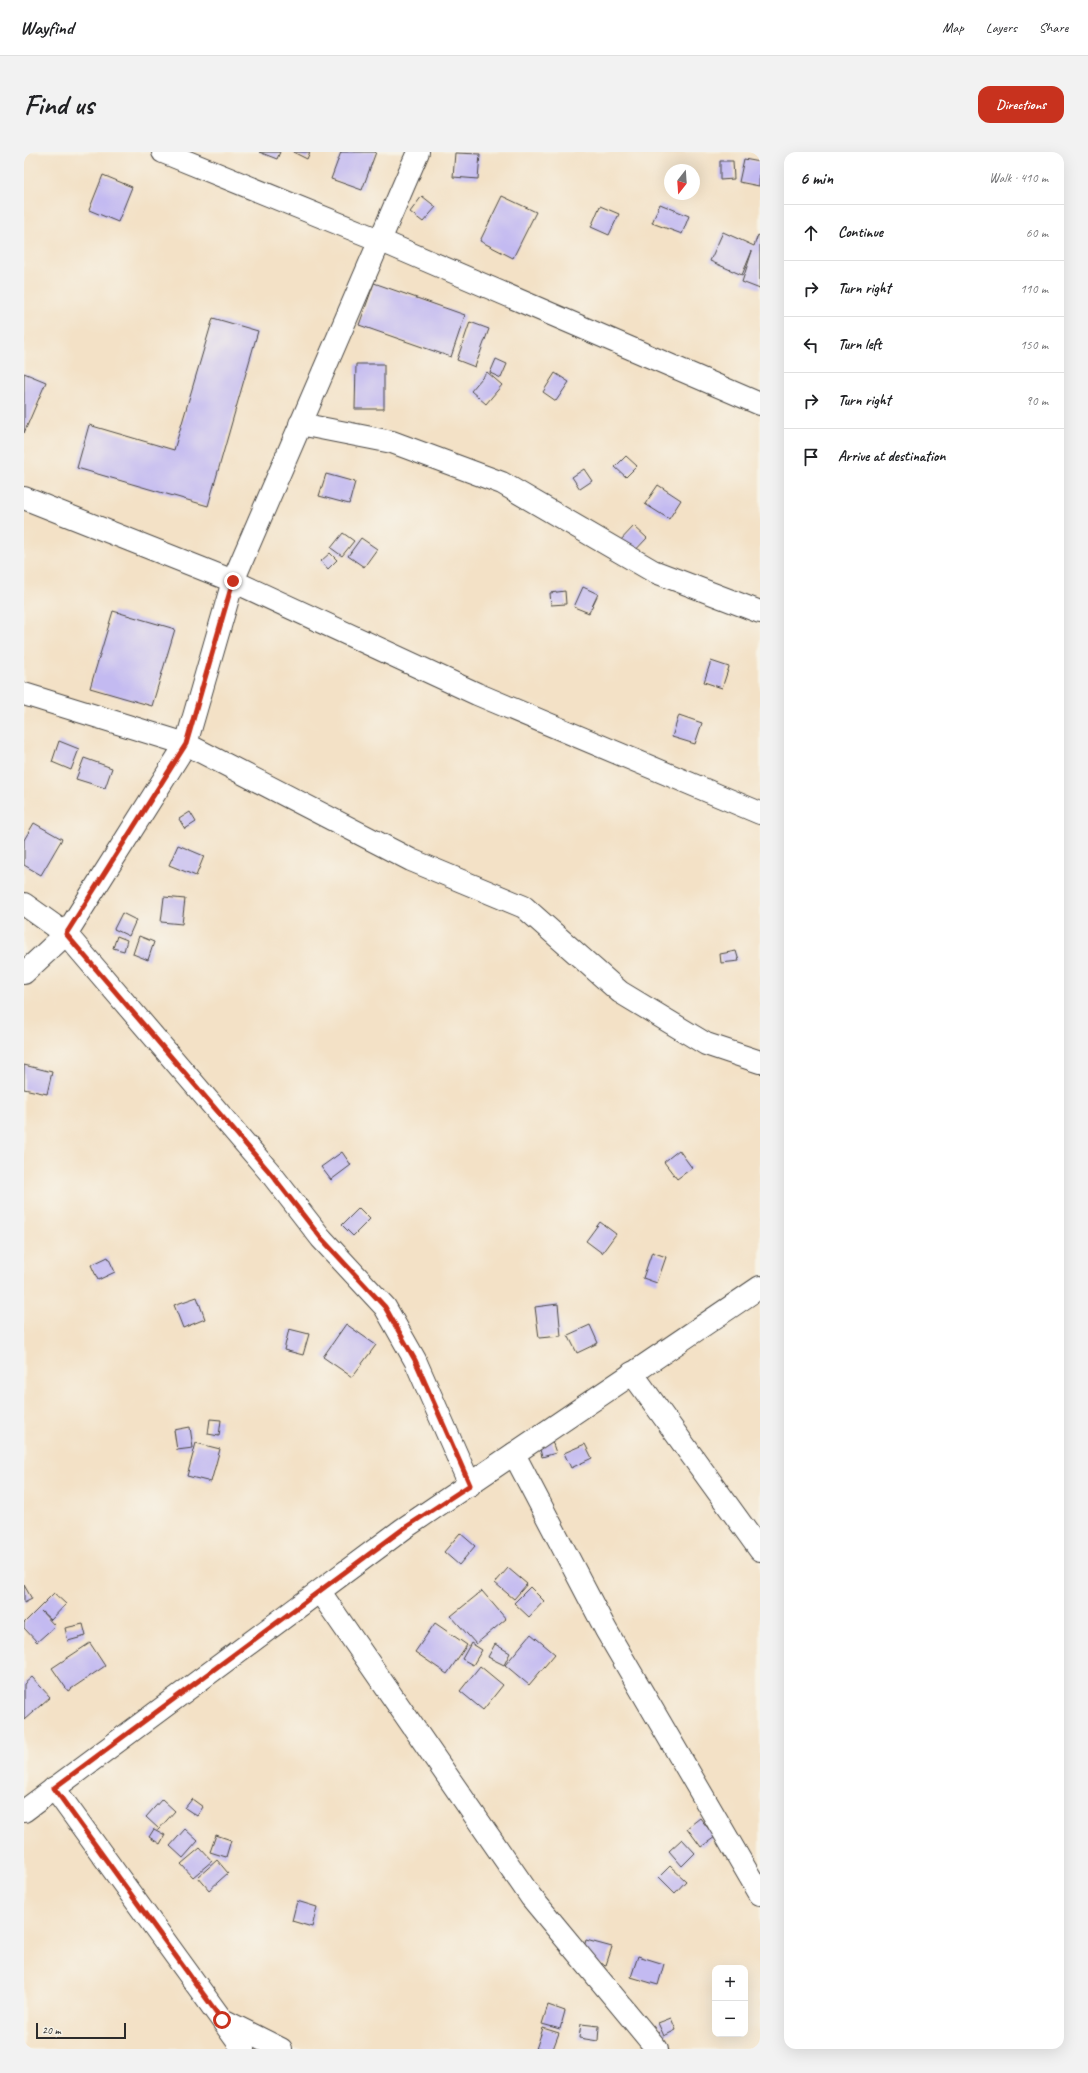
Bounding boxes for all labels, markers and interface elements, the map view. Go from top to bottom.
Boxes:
text: Wayfind [20,16,73,40]
text: Map [942,19,964,36]
text: Layers [986,19,1017,36]
text: Share [1039,19,1068,36]
button: Directions [978,86,1064,123]
text: Find us [24,87,94,122]
north arrow [664,164,700,200]
text: 6 min [800,168,833,189]
text: Walk · 410 m [989,170,1048,186]
icon: ahead [800,222,822,244]
text: Continue [838,223,883,242]
text: 60 m [1026,225,1048,241]
icon: right [800,278,822,300]
text: Turn right [838,279,891,298]
text: 110 m [1020,281,1048,297]
icon: left [800,334,822,356]
text: Turn left [838,335,881,354]
text: 150 m [1020,337,1048,353]
icon: right [800,390,822,412]
text: Turn right [838,391,891,410]
text: 90 m [1026,393,1048,409]
icon: arrive [800,446,822,468]
text: Arrive at destination [838,447,945,466]
route end [224,572,242,590]
map controls [712,1965,748,2037]
button: + [712,1965,748,2001]
button: − [712,2001,748,2037]
route start [213,2011,231,2029]
scale bar [36,2021,126,2040]
text: 20 m [42,2023,61,2037]

